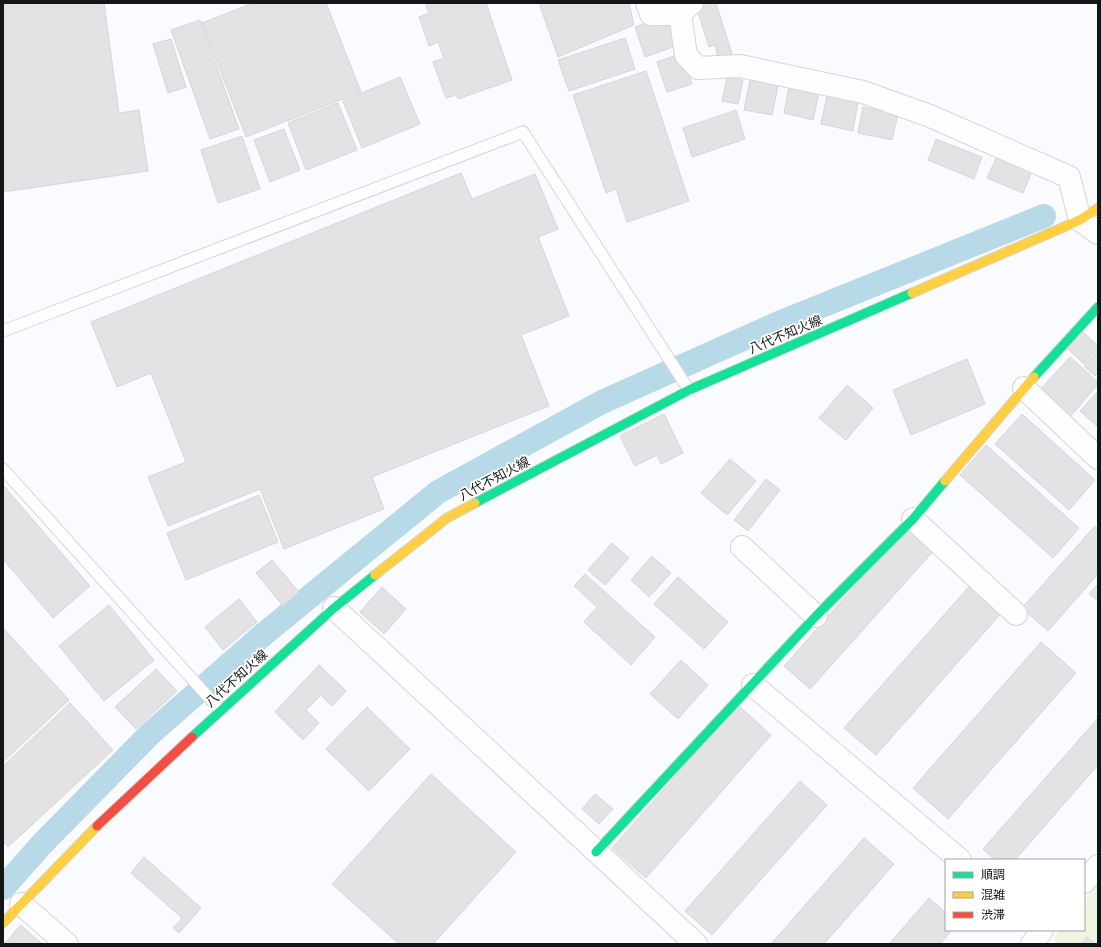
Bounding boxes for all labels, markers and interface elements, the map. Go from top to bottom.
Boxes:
street label: 八代不知火線 [746,311,824,357]
street label: 八代不知火線 [456,453,532,503]
street label: 八代不知火線 [202,646,270,710]
legend [945,859,1085,931]
text: 順調 [981,867,1005,881]
text: 混雑 [981,887,1005,901]
text: 渋滞 [981,907,1005,921]

